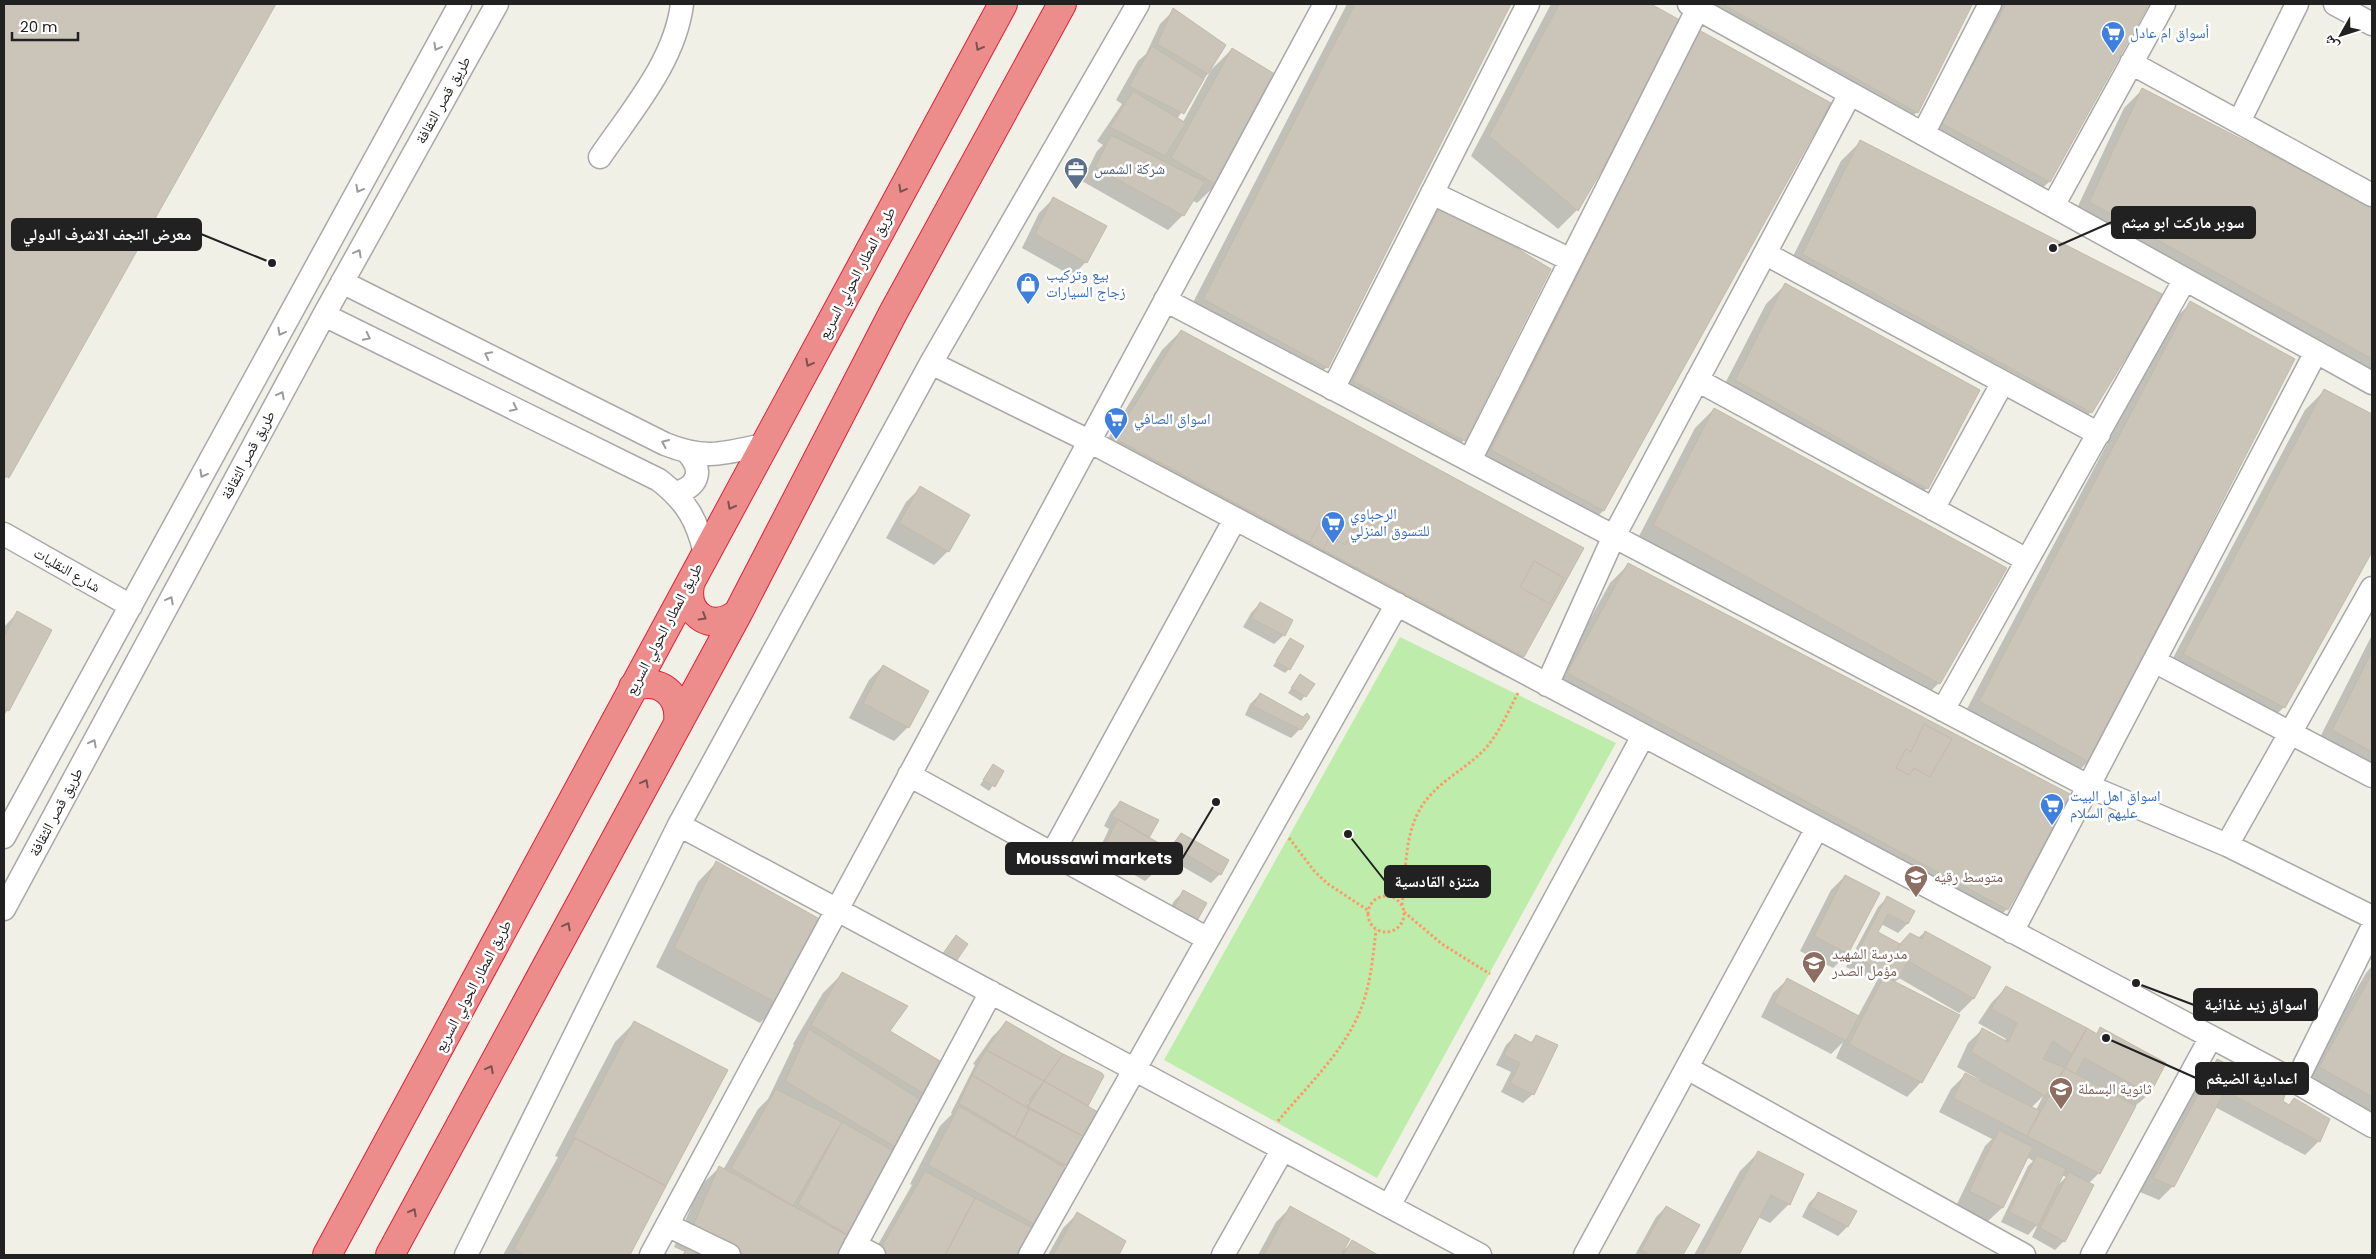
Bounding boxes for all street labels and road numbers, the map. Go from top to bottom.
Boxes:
street label: طريق قصر الثقافة [410,52,475,148]
street label: طريق المطار الحولي السريع [813,203,902,343]
street label: طريق قصر الثقافة [215,407,280,503]
street label: شارع النقليات [30,542,105,597]
street label: طريق المطار الحولي السريع [620,559,709,699]
street label: طريق قصر الثقافة [23,764,88,860]
street label: طريق المطار الحولي السريع [429,916,518,1056]

